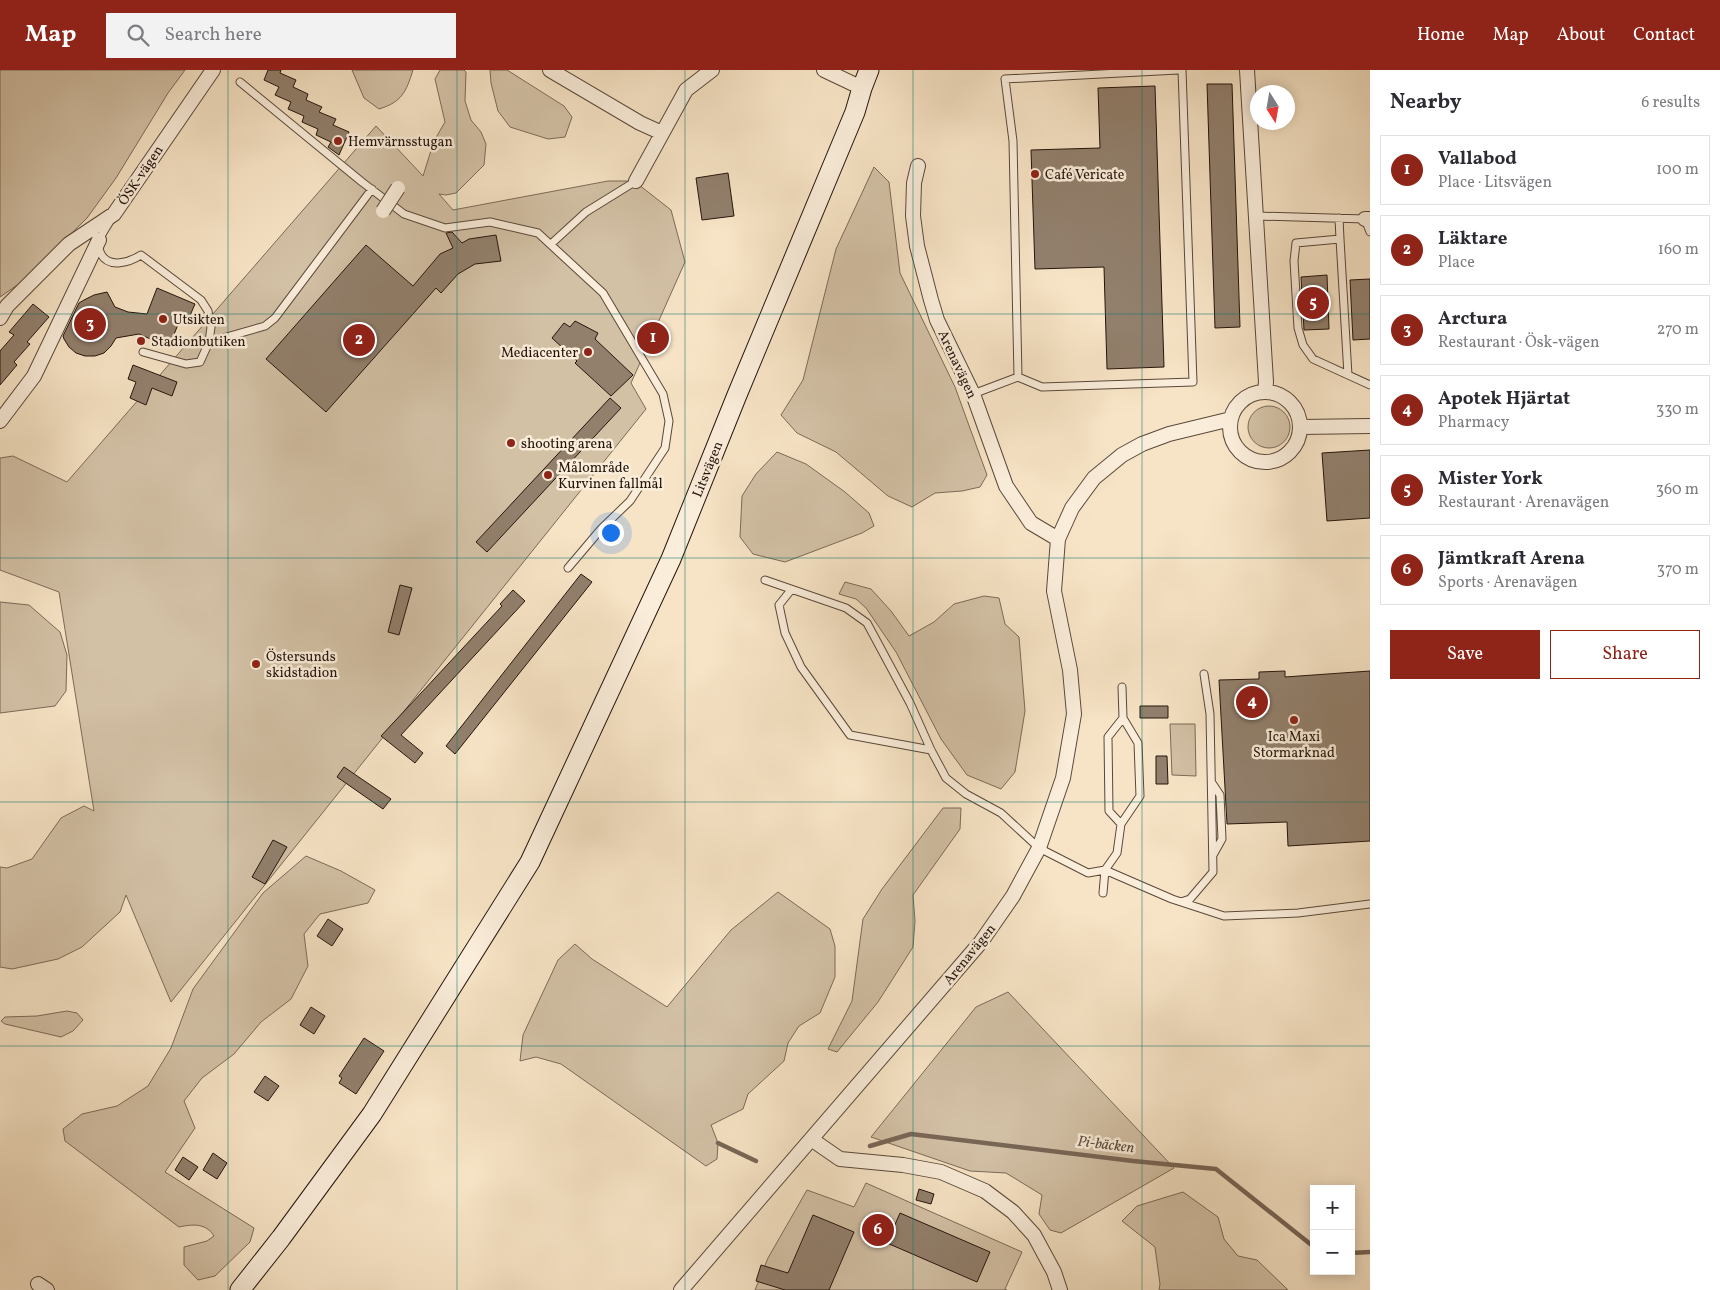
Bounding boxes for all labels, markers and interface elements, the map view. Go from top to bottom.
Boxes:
search box [106,13,456,58]
text: Map [25,18,76,52]
icon: search [124,21,152,49]
text: Search here [164,22,262,48]
text: Home [1417,23,1465,48]
text: Map [1493,23,1529,48]
text: About [1557,23,1605,48]
text: Contact [1633,23,1695,48]
north arrow [1250,85,1295,130]
text: Nearby [1390,88,1461,117]
text: 6 results [1641,92,1700,114]
place label: Hemvärnsstugan [348,133,453,152]
marker: Hemvärnsstugan [332,135,344,147]
street label: ÖSK-vägen [114,142,168,210]
text: Vallabod [1438,146,1517,172]
text: 1 [1404,159,1410,181]
text: 100 m [1656,159,1699,181]
place label: Café Vericate [1045,166,1125,185]
marker: Café Vericate [1029,168,1041,180]
text: Place · Litsvägen [1438,172,1552,194]
text: Läktare [1438,226,1508,252]
text: 2 [1403,239,1411,261]
text: 160 m [1658,239,1699,261]
text: Place [1438,252,1475,274]
pin: 5 [1297,284,1329,322]
pin: 3 [74,305,106,343]
text: Arctura [1438,306,1507,332]
place label: Utsikten [173,311,225,330]
marker: Utsikten [157,313,169,325]
pin: 1 [637,319,669,357]
text: 3 [1403,319,1411,341]
text: 270 m [1657,319,1699,341]
pin: 2 [343,321,375,359]
street label: Arenavägen [932,327,981,402]
text: Restaurant · Ösk-vägen [1438,332,1600,354]
place label: Stadionbutiken [151,333,246,352]
marker: Stadionbutiken [135,335,147,347]
place label: Mediacenter [501,344,578,363]
marker: Mediacenter [582,346,594,358]
text: Apotek Hjärtat [1438,386,1570,412]
text: 4 [1402,399,1412,421]
text: 330 m [1656,399,1699,421]
text: Pharmacy [1438,412,1509,434]
place label: shooting arena [521,435,613,454]
marker: shooting arena [505,437,517,449]
street label: Litsvägen [688,439,728,501]
place label: Målområde Kurvinen fallmål [558,459,663,494]
text: Mister York [1438,466,1543,492]
marker: Målområde Kurvinen fallmål [542,469,554,481]
text: 5 [1403,479,1411,501]
text: 360 m [1656,479,1699,501]
text: Restaurant · Arenavägen [1438,492,1609,514]
your location [598,520,624,546]
text: Jämtkraft Arena [1438,546,1585,572]
text: 6 [1403,559,1411,581]
text: 370 m [1657,559,1699,581]
text: Sports · Arenavägen [1438,572,1578,594]
button: Save [1390,630,1540,679]
button: Share [1550,630,1700,679]
place label: Östersunds skidstadion [266,648,338,683]
marker: Östersunds skidstadion [250,658,262,670]
pin: 4 [1236,683,1268,721]
marker: Ica Maxi Stormarknad [1288,714,1300,726]
place label: Ica Maxi Stormarknad [1253,728,1335,763]
street label: Arenavägen [940,920,1001,990]
water label: Pi-bäcken [1076,1132,1136,1159]
map controls [1310,1185,1355,1275]
button: + [1310,1185,1355,1230]
pin: 6 [862,1211,894,1249]
button: − [1310,1230,1355,1275]

